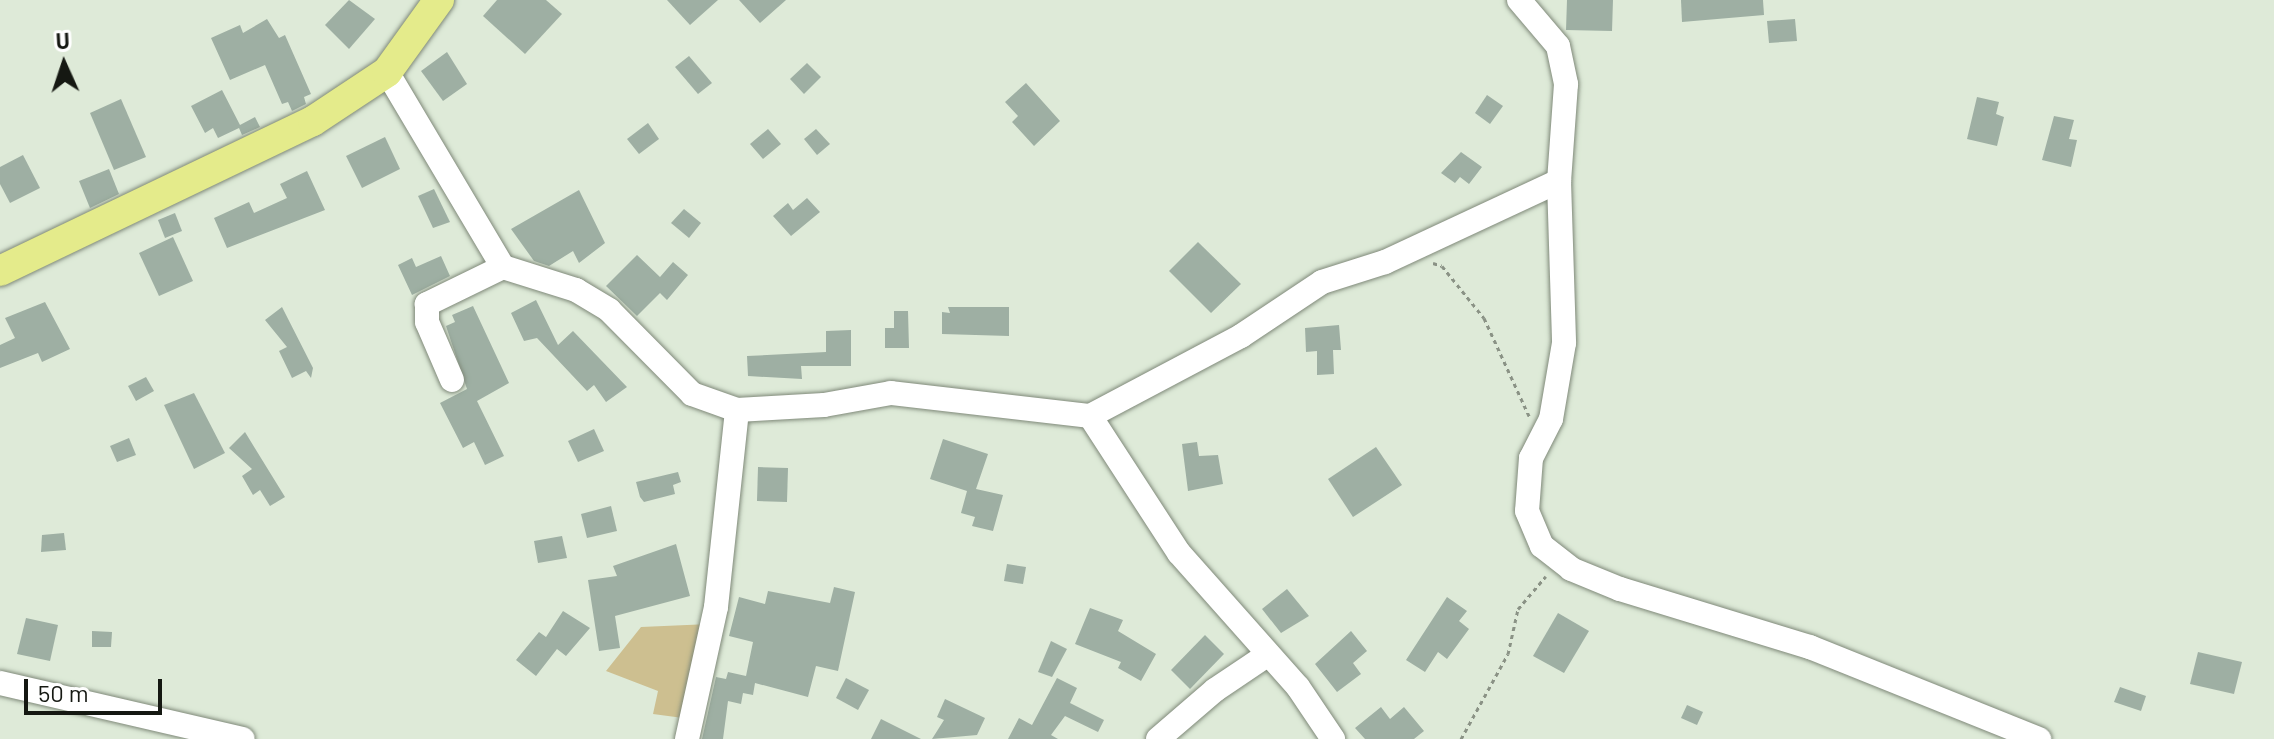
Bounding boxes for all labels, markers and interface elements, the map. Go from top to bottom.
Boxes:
north arrow [24,24,104,104]
text: U [55,27,70,53]
scale bar [28,663,166,713]
text: 50 m [38,678,89,707]

